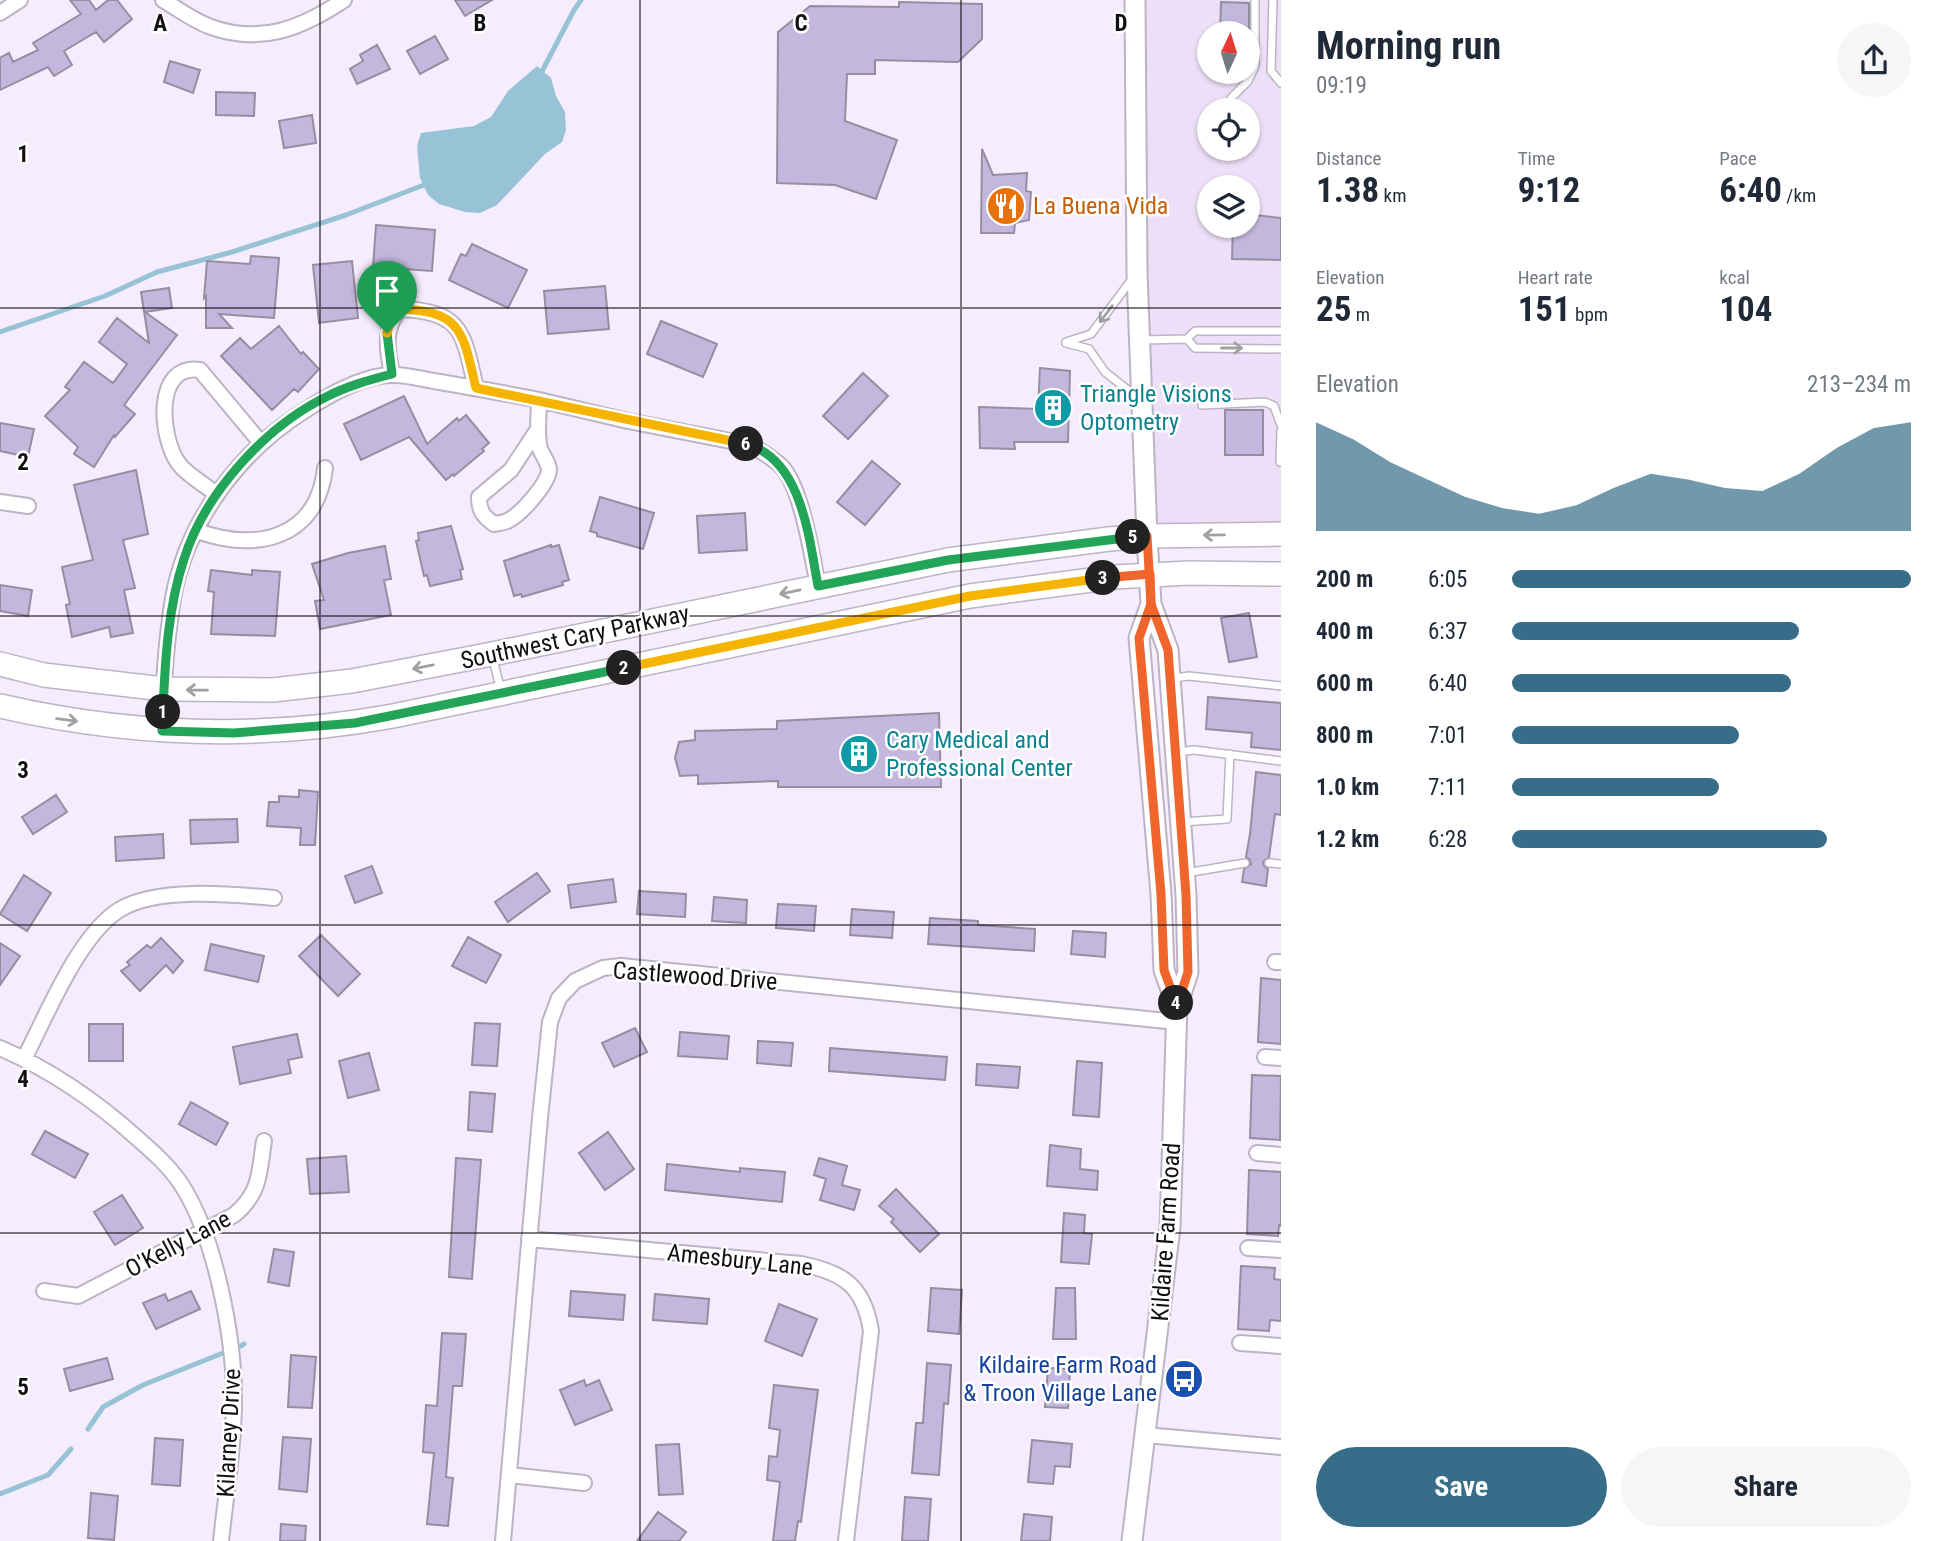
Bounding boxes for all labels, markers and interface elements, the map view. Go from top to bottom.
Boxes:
text: A [153,10,167,37]
text: B [474,10,486,37]
text: C [794,10,808,37]
text: D [1115,10,1128,37]
north arrow [1197,21,1260,84]
map controls [1197,21,1260,238]
button: share [1837,23,1911,97]
text: Morning run [1316,24,1501,68]
text: 09:19 [1316,72,1367,99]
button: locate [1197,98,1260,161]
text: 1 [17,141,29,168]
text: Distance [1316,147,1381,170]
text: Time [1518,147,1555,170]
text: Pace [1719,147,1757,170]
text: 1.38 [1316,170,1379,211]
text: 9:12 [1518,170,1580,211]
text: 6:40 [1719,170,1782,211]
button: layers [1197,175,1260,238]
text: km [1379,184,1406,207]
text: /km [1782,184,1816,207]
restaurant icon: La Buena Vida [985,185,1027,227]
place label: La Buena Vida [1033,192,1168,220]
pin [357,261,417,333]
text: Elevation [1316,266,1384,289]
text: Heart rate [1518,266,1593,289]
text: kcal [1719,266,1750,289]
icon: arrive [368,272,406,310]
text: 25 [1316,289,1351,330]
text: 151 [1518,289,1571,330]
text: 104 [1719,289,1772,330]
text: m [1351,303,1370,326]
text: bpm [1571,303,1608,326]
one-way arrow [1098,304,1113,322]
one-way arrow [1220,341,1243,355]
text: Elevation [1316,371,1399,398]
text: 213–234 m [1807,371,1911,398]
place label: Triangle Visions Optometry [1080,380,1232,436]
building icon: Triangle Visions Optometry [1032,387,1074,429]
pin: 6 [728,426,764,462]
text: 6 [741,432,750,455]
text: 2 [17,449,29,476]
pin: 5 [1116,520,1150,554]
text: 5 [1128,525,1137,548]
one-way arrow [1203,528,1226,542]
pin: 3 [1086,560,1120,596]
text: 3 [1098,566,1107,589]
text: 200 m [1316,566,1373,593]
text: 6:05 [1428,566,1467,593]
one-way arrow [779,586,802,600]
street label: Southwest Cary Parkway [458,599,692,675]
text: 400 m [1316,618,1373,645]
text: 6:37 [1428,618,1467,645]
pin: 2 [606,650,642,686]
text: 2 [619,656,628,679]
one-way arrow [412,661,435,675]
text: 600 m [1316,670,1373,697]
text: 6:40 [1428,670,1467,697]
one-way arrow [186,683,209,696]
pin: 1 [146,694,180,730]
text: 1 [158,700,167,723]
one-way arrow [55,713,78,726]
text: 800 m [1316,722,1373,749]
text: 7:01 [1428,722,1467,749]
place label: Cary Medical and Professional Center [886,726,1073,782]
building icon: Cary Medical and Professional Center [838,733,880,775]
text: 3 [17,757,29,784]
text: 1.0 km [1316,774,1379,801]
text: 7:11 [1428,774,1467,801]
text: 1.2 km [1316,826,1379,853]
text: 6:28 [1428,826,1467,853]
street label: Castlewood Drive [612,956,778,996]
pin: 4 [1158,986,1194,1020]
text: 4 [1171,991,1180,1014]
text: 4 [17,1066,29,1093]
street label: Kildaire Farm Road [1146,1142,1186,1322]
street label: O'Kelly Lane [121,1205,235,1283]
street label: Amesbury Lane [666,1238,814,1282]
place label: Kildaire Farm Road & Troon Village Lane [963,1351,1157,1407]
bus stop icon: Kildaire Farm Road & Troon Village Lane [1163,1358,1205,1400]
street label: Kilarney Drive [212,1368,246,1498]
text: 5 [17,1374,29,1401]
button: Save [1316,1447,1607,1527]
button: Share [1621,1447,1911,1527]

